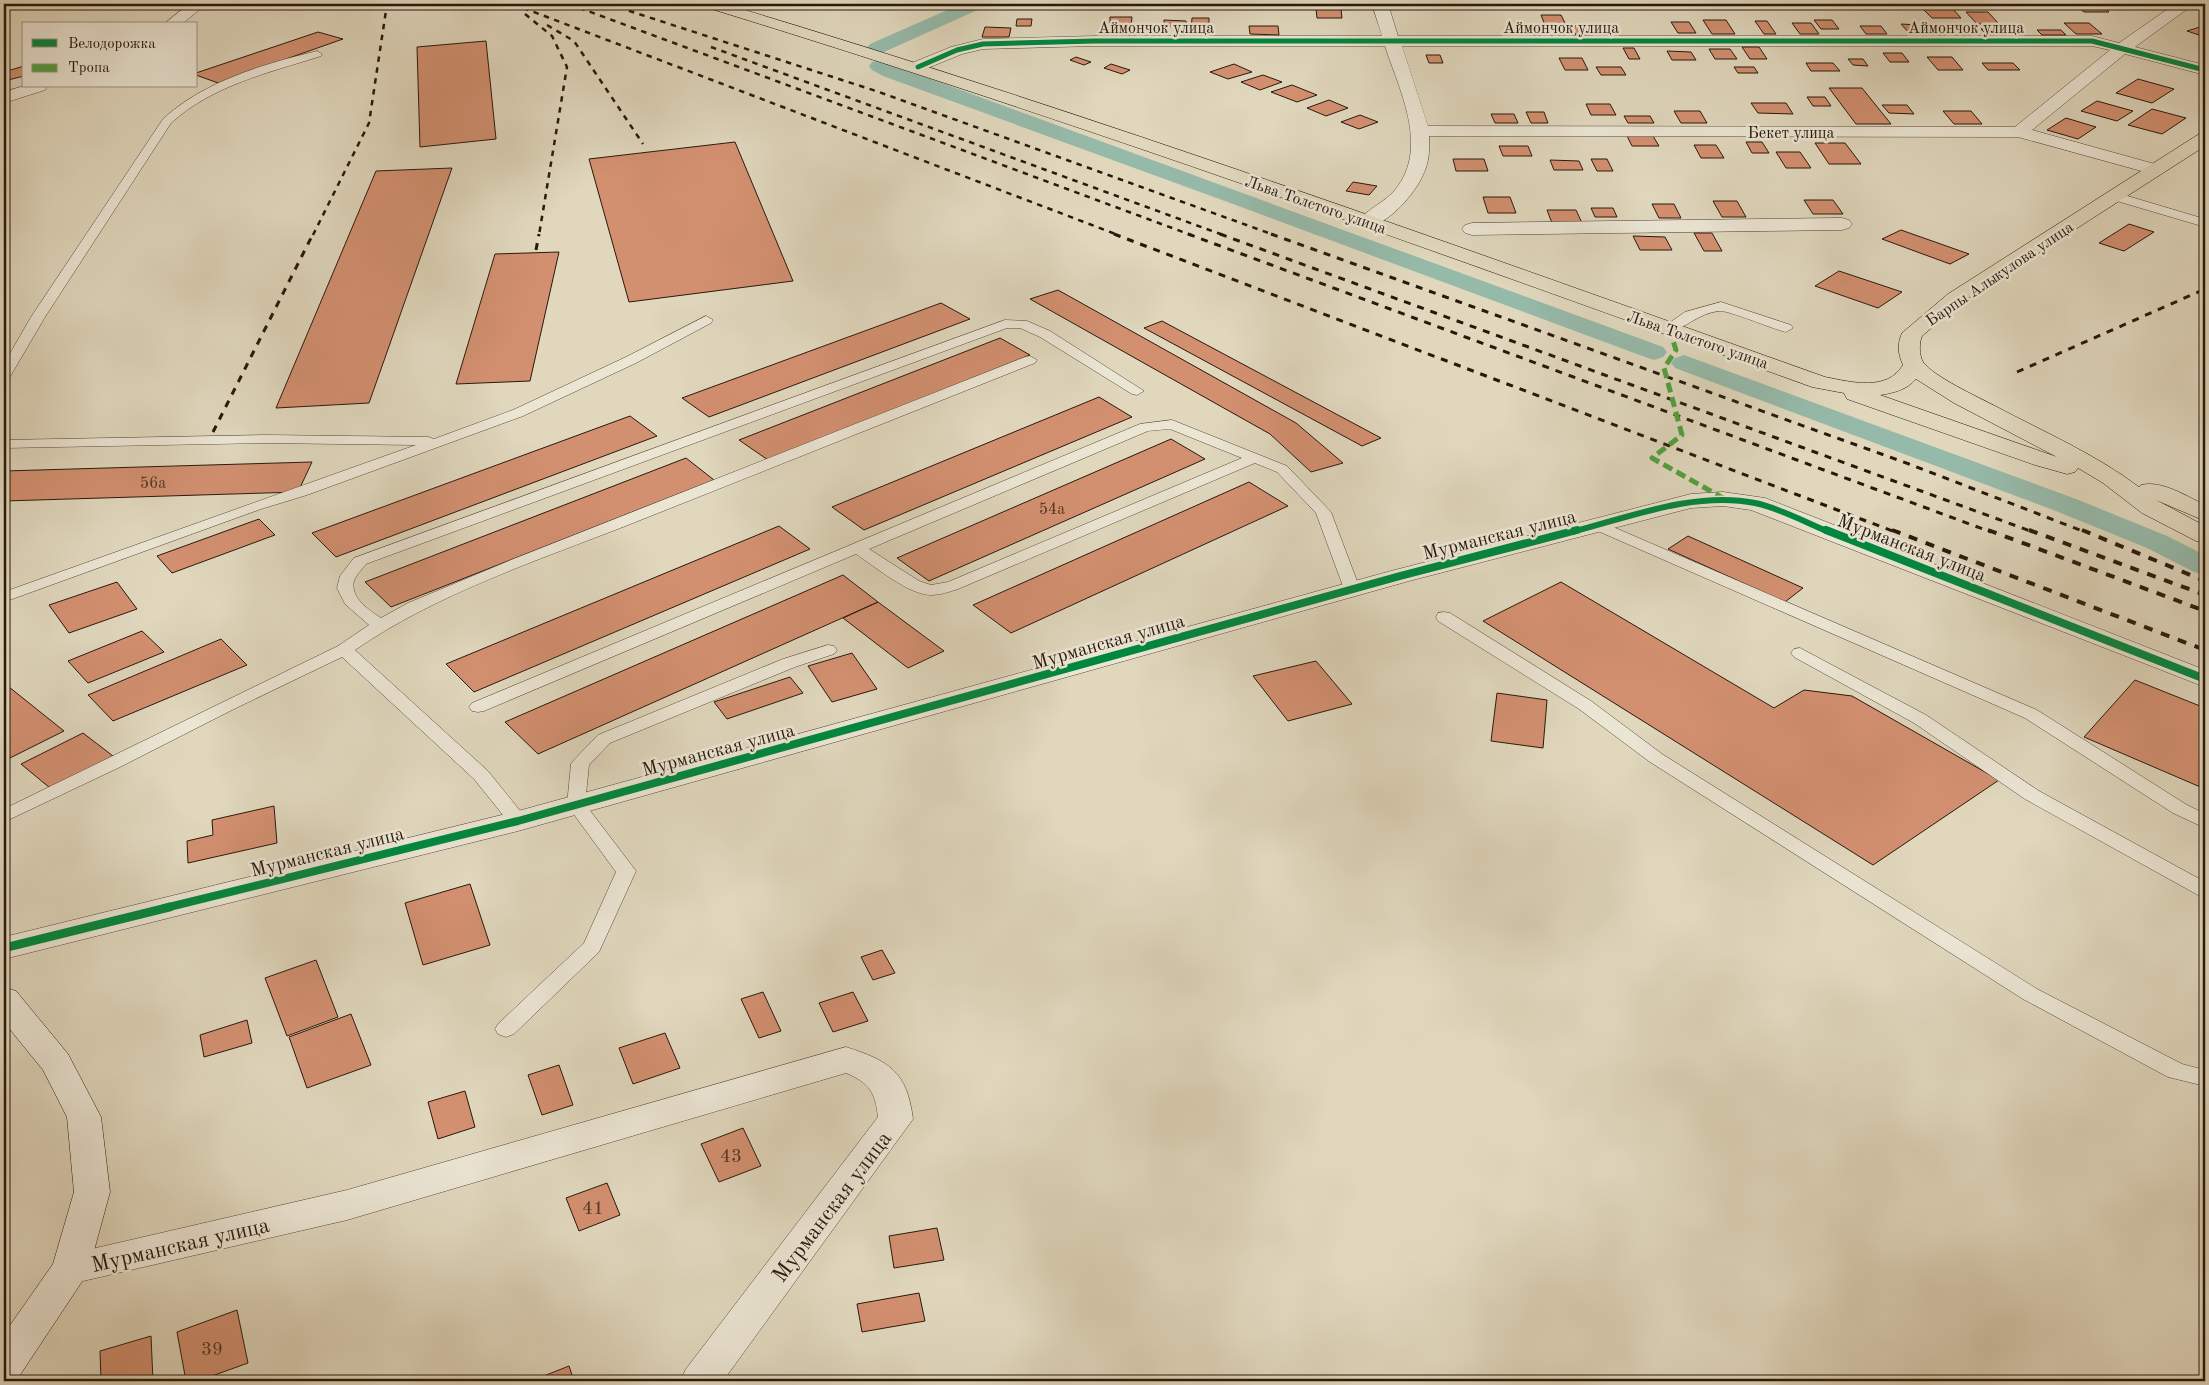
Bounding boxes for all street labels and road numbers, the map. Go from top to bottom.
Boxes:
street label: Аймончок улица [1098,21,1214,37]
street label: Аймончок улица [1503,21,1619,37]
street label: Аймончок улица [1908,21,2024,37]
street label: Бекет улица [1747,126,1835,142]
street label: Льва Толстого улица [1243,174,1388,238]
street label: Барпы Алыкулова улица [1924,219,2077,330]
street label: Льва Толстого улица [1625,309,1770,373]
street label: Мурманская улица [1421,508,1579,565]
street label: Мурманская улица [1834,512,1989,587]
street label: Мурманская улица [1030,612,1188,674]
street label: Мурманская улица [640,722,798,781]
street label: Мурманская улица [249,825,407,882]
street label: Мурманская улица [769,1128,896,1287]
street label: Мурманская улица [89,1215,272,1277]

